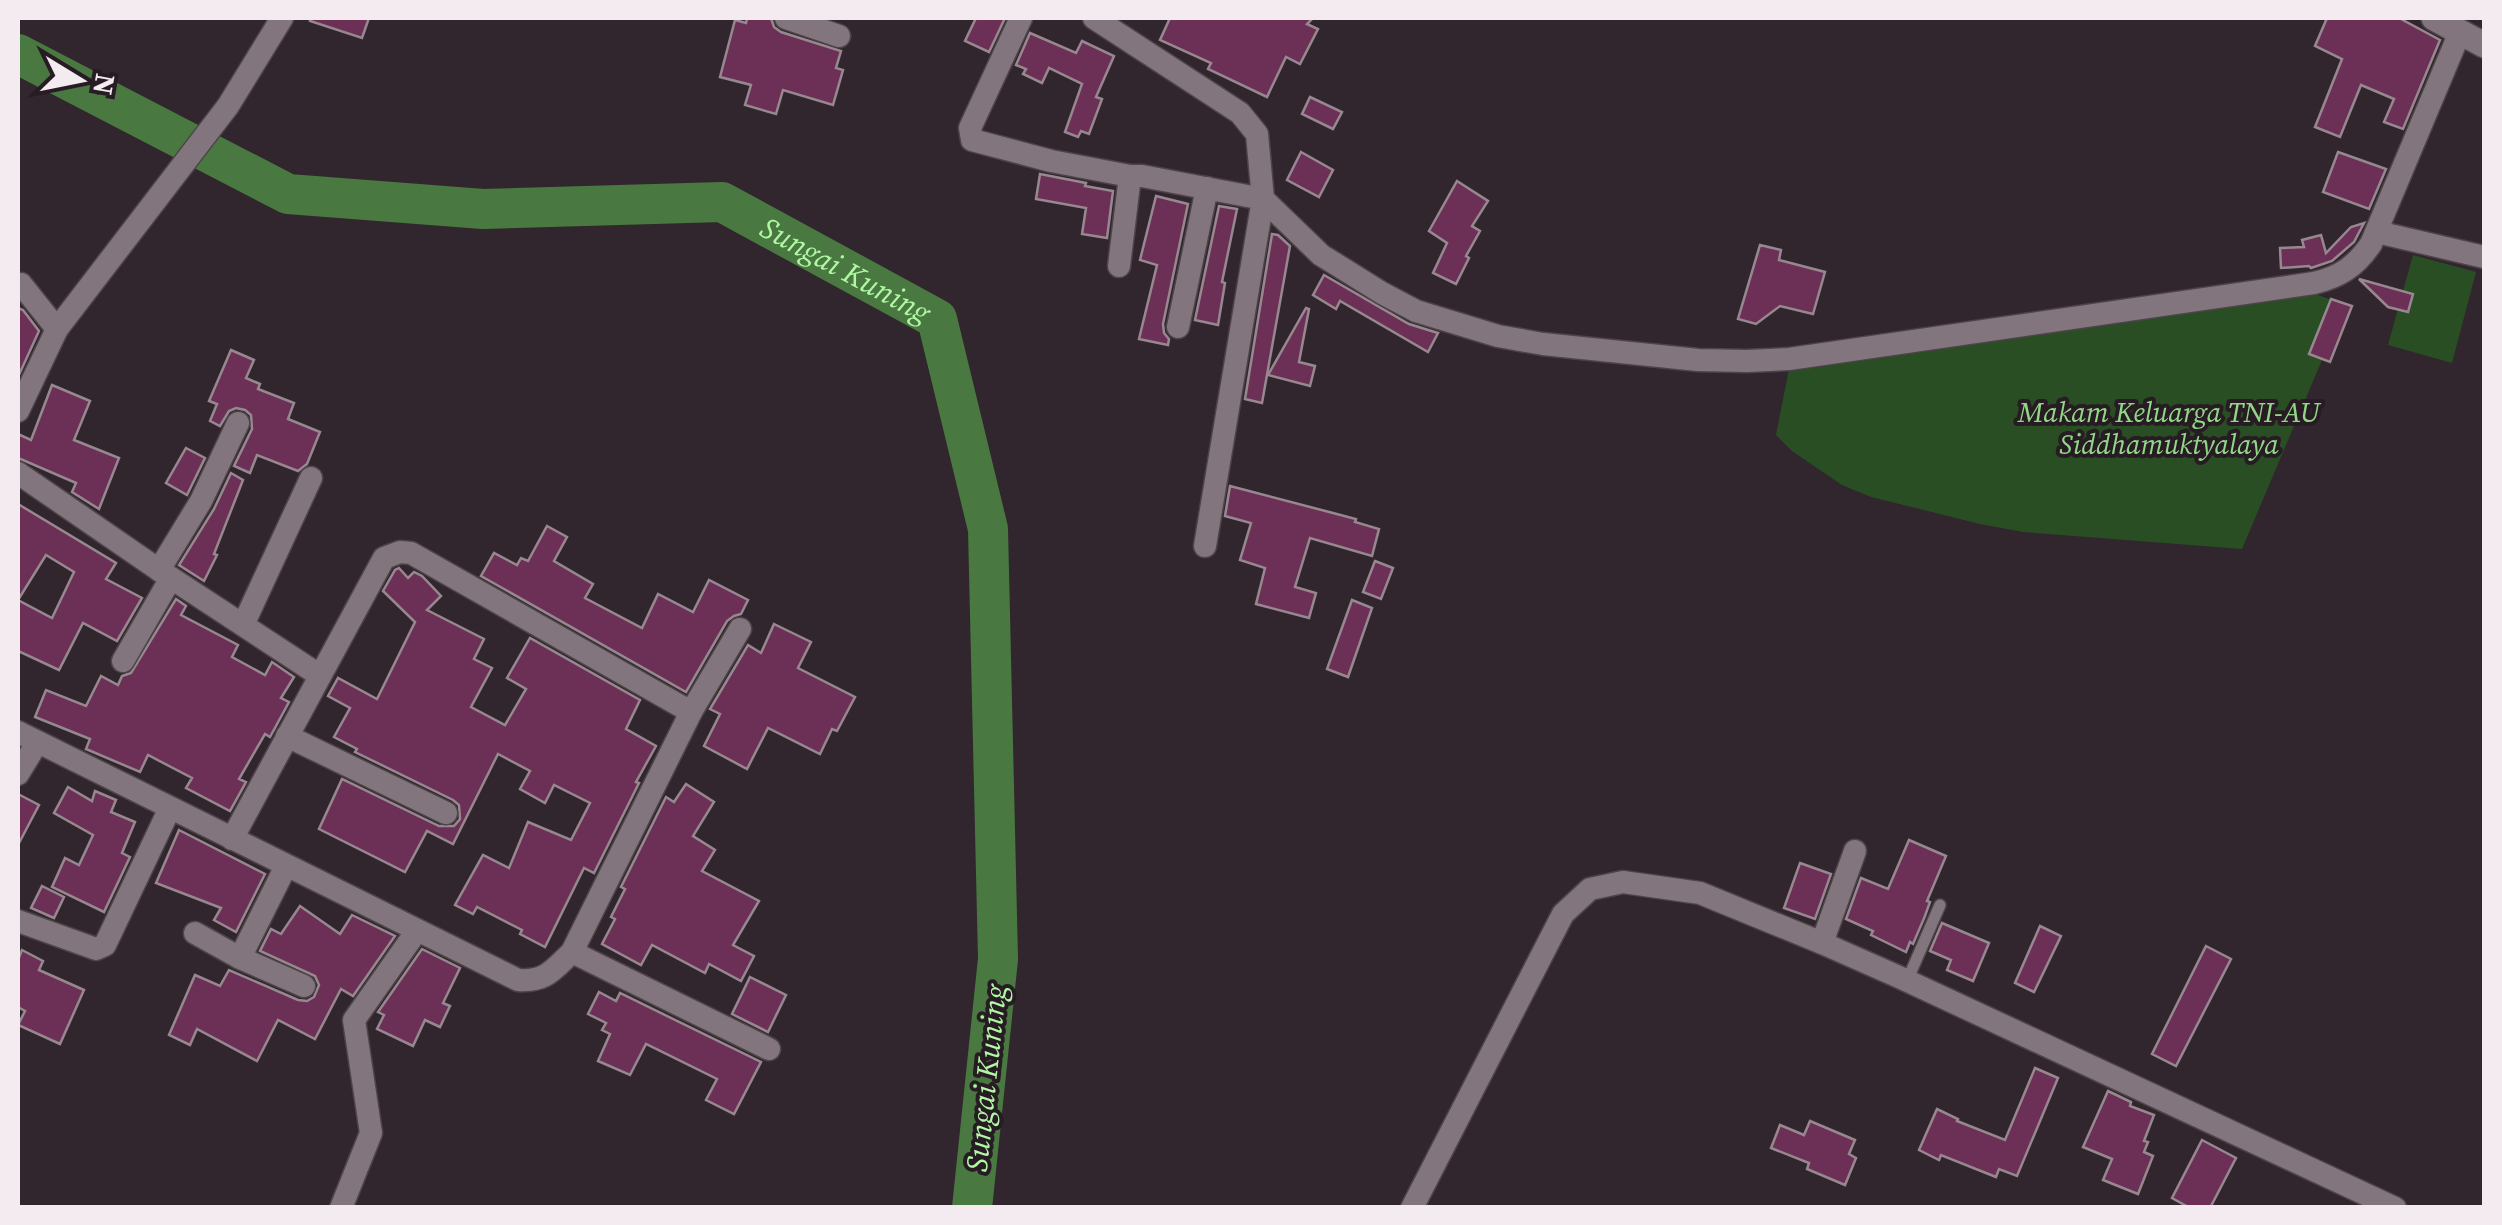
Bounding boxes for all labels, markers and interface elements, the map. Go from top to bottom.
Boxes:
north arrow [30,30,130,130]
text: N [84,71,125,98]
water label: Sungai Kuning [754,207,940,333]
park label: Makam Keluarga TNI-AU Siddhamuktyalaya [2017,393,2322,463]
water label: Sungai Kuning [956,981,1016,1174]

